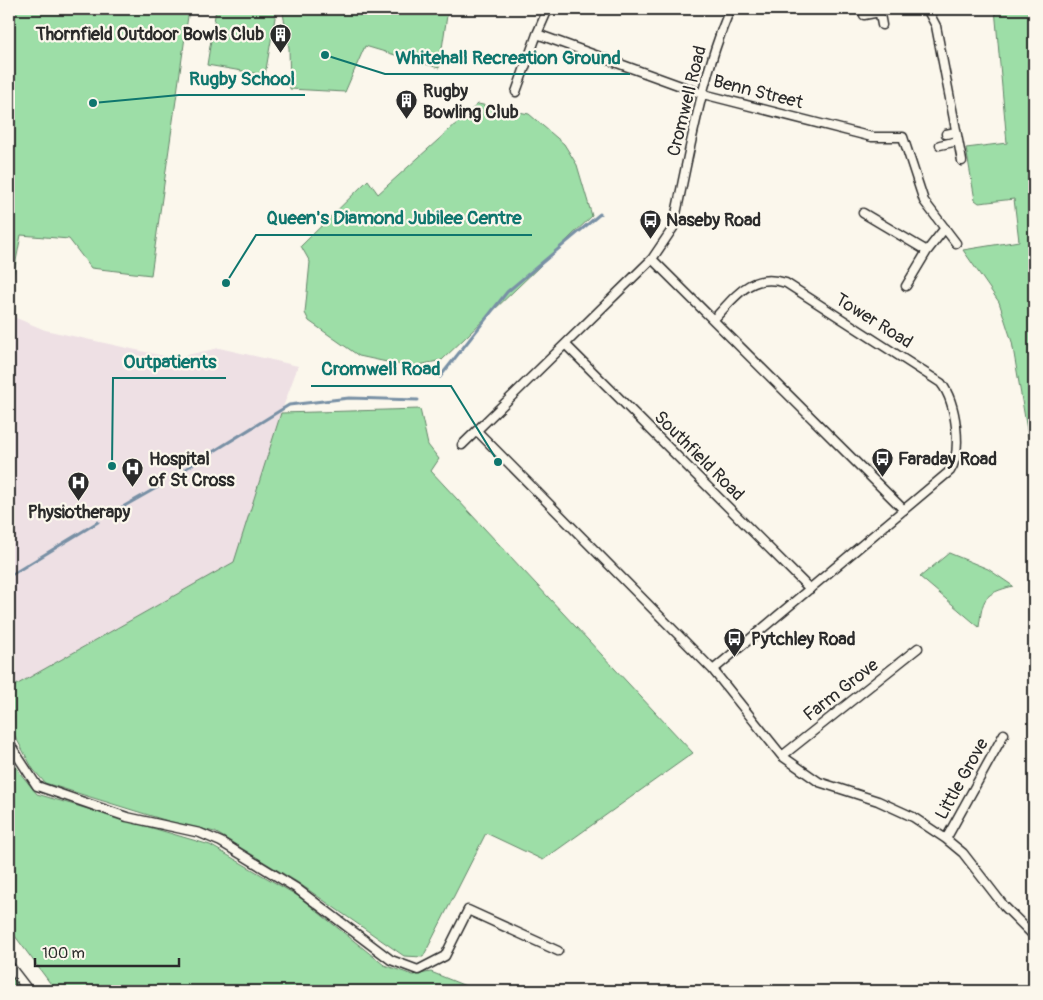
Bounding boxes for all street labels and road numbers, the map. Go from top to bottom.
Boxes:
street label: Cromwell Road [662,43,712,159]
street label: Benn Street [711,70,806,114]
street label: Tower Road [831,288,917,354]
street label: Southfield Road [649,406,749,506]
street label: Farm Grove [799,653,883,726]
street label: Little Grove [930,734,994,824]

